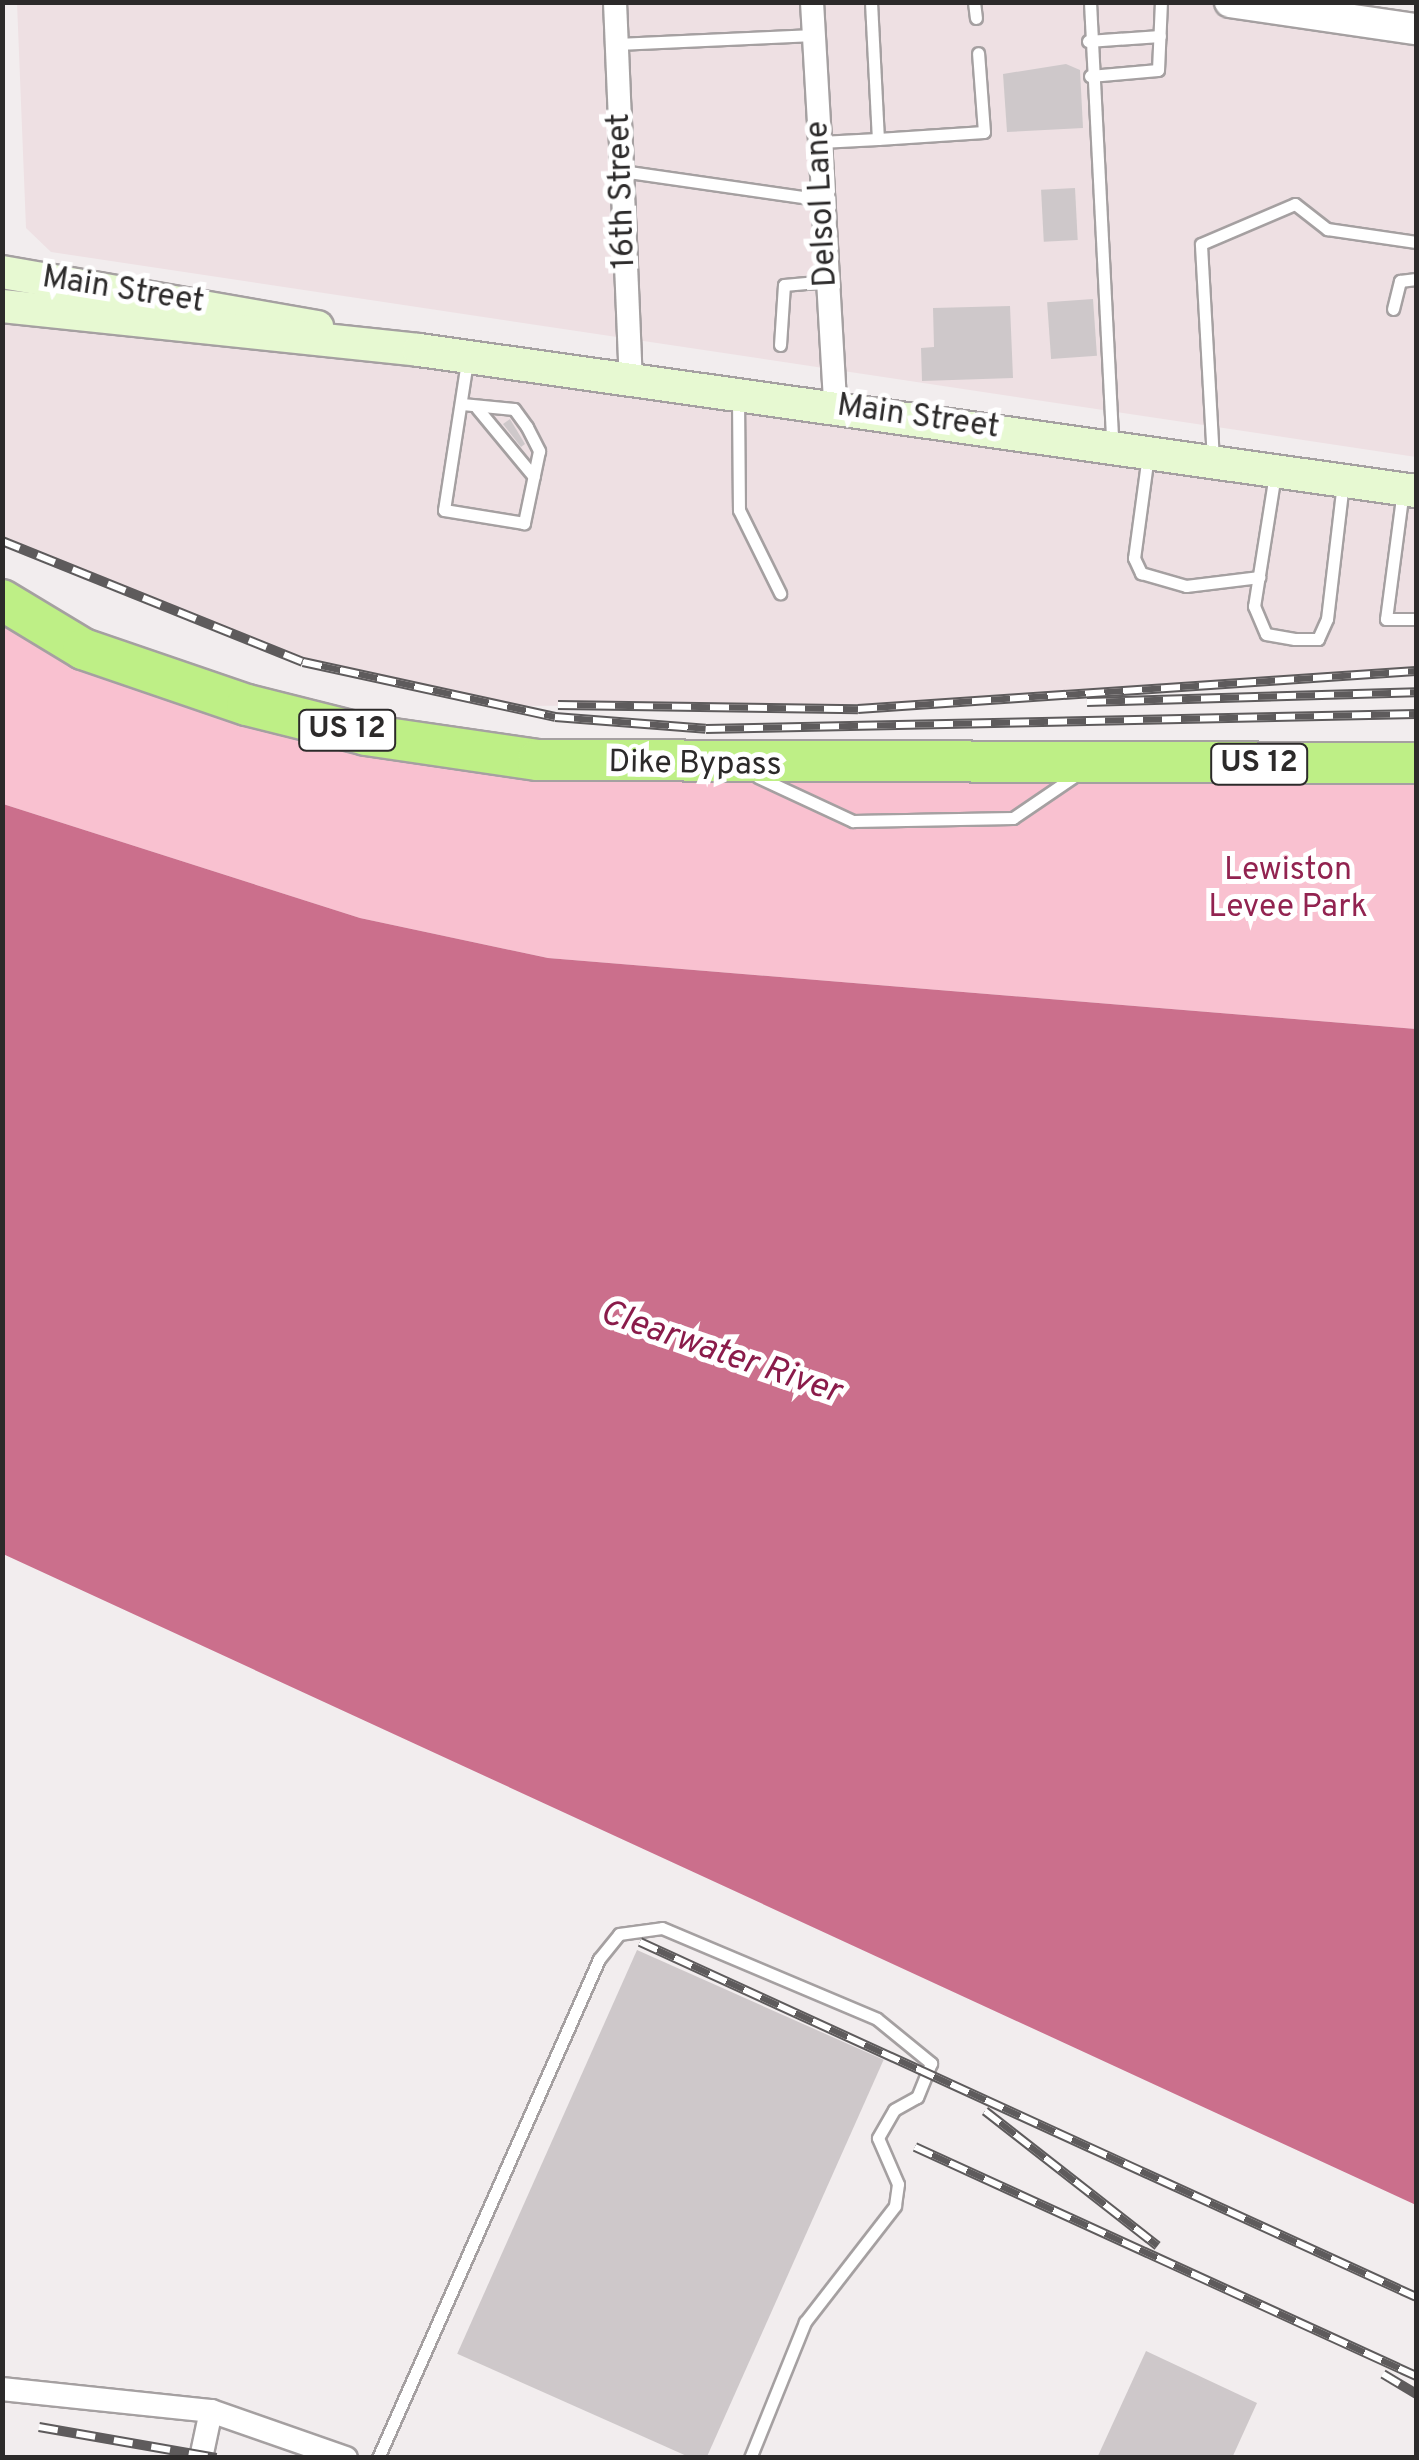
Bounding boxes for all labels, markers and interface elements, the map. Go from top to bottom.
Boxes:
street label: 16th Street [601,112,645,270]
street label: Delsol Lane [799,120,847,288]
street label: Main Street [39,259,207,323]
street label: Main Street [834,388,1002,448]
road number: US 12 [297,705,397,755]
road number: US 12 [1209,739,1309,789]
street label: Dike Bypass [608,744,782,786]
park label: Lewiston Levee Park [1208,853,1368,928]
water label: Clearwater River [594,1292,846,1414]

